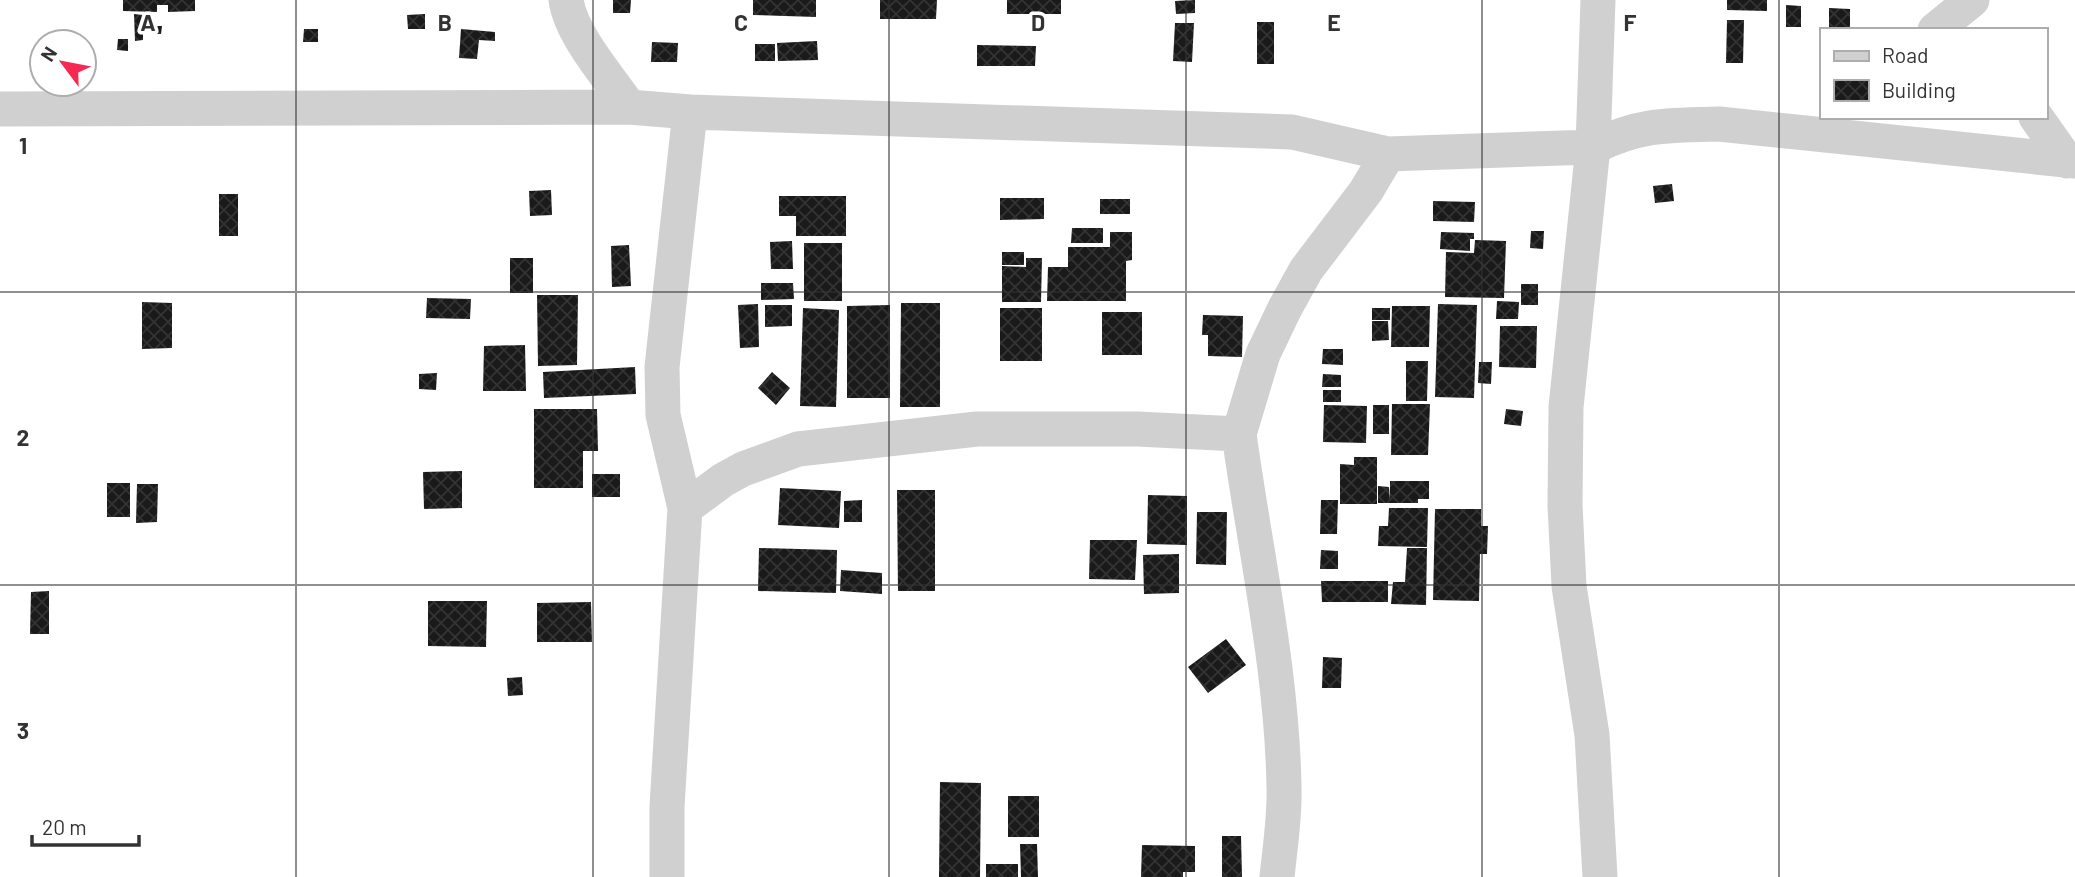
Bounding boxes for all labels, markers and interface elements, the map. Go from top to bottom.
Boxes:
text: A [140,8,156,36]
text: B [438,8,452,36]
text: C [734,8,748,36]
text: D [1031,8,1045,36]
text: E [1327,8,1341,36]
text: F [1624,8,1637,36]
north arrow [28,28,98,98]
legend [1820,28,2047,119]
text: N [35,42,61,65]
text: Road [1882,42,1928,67]
text: Building [1882,77,1956,102]
text: 1 [19,131,27,159]
text: 2 [17,423,29,451]
text: 3 [17,716,29,744]
scale bar [32,804,138,848]
text: 20 m [42,814,87,839]

